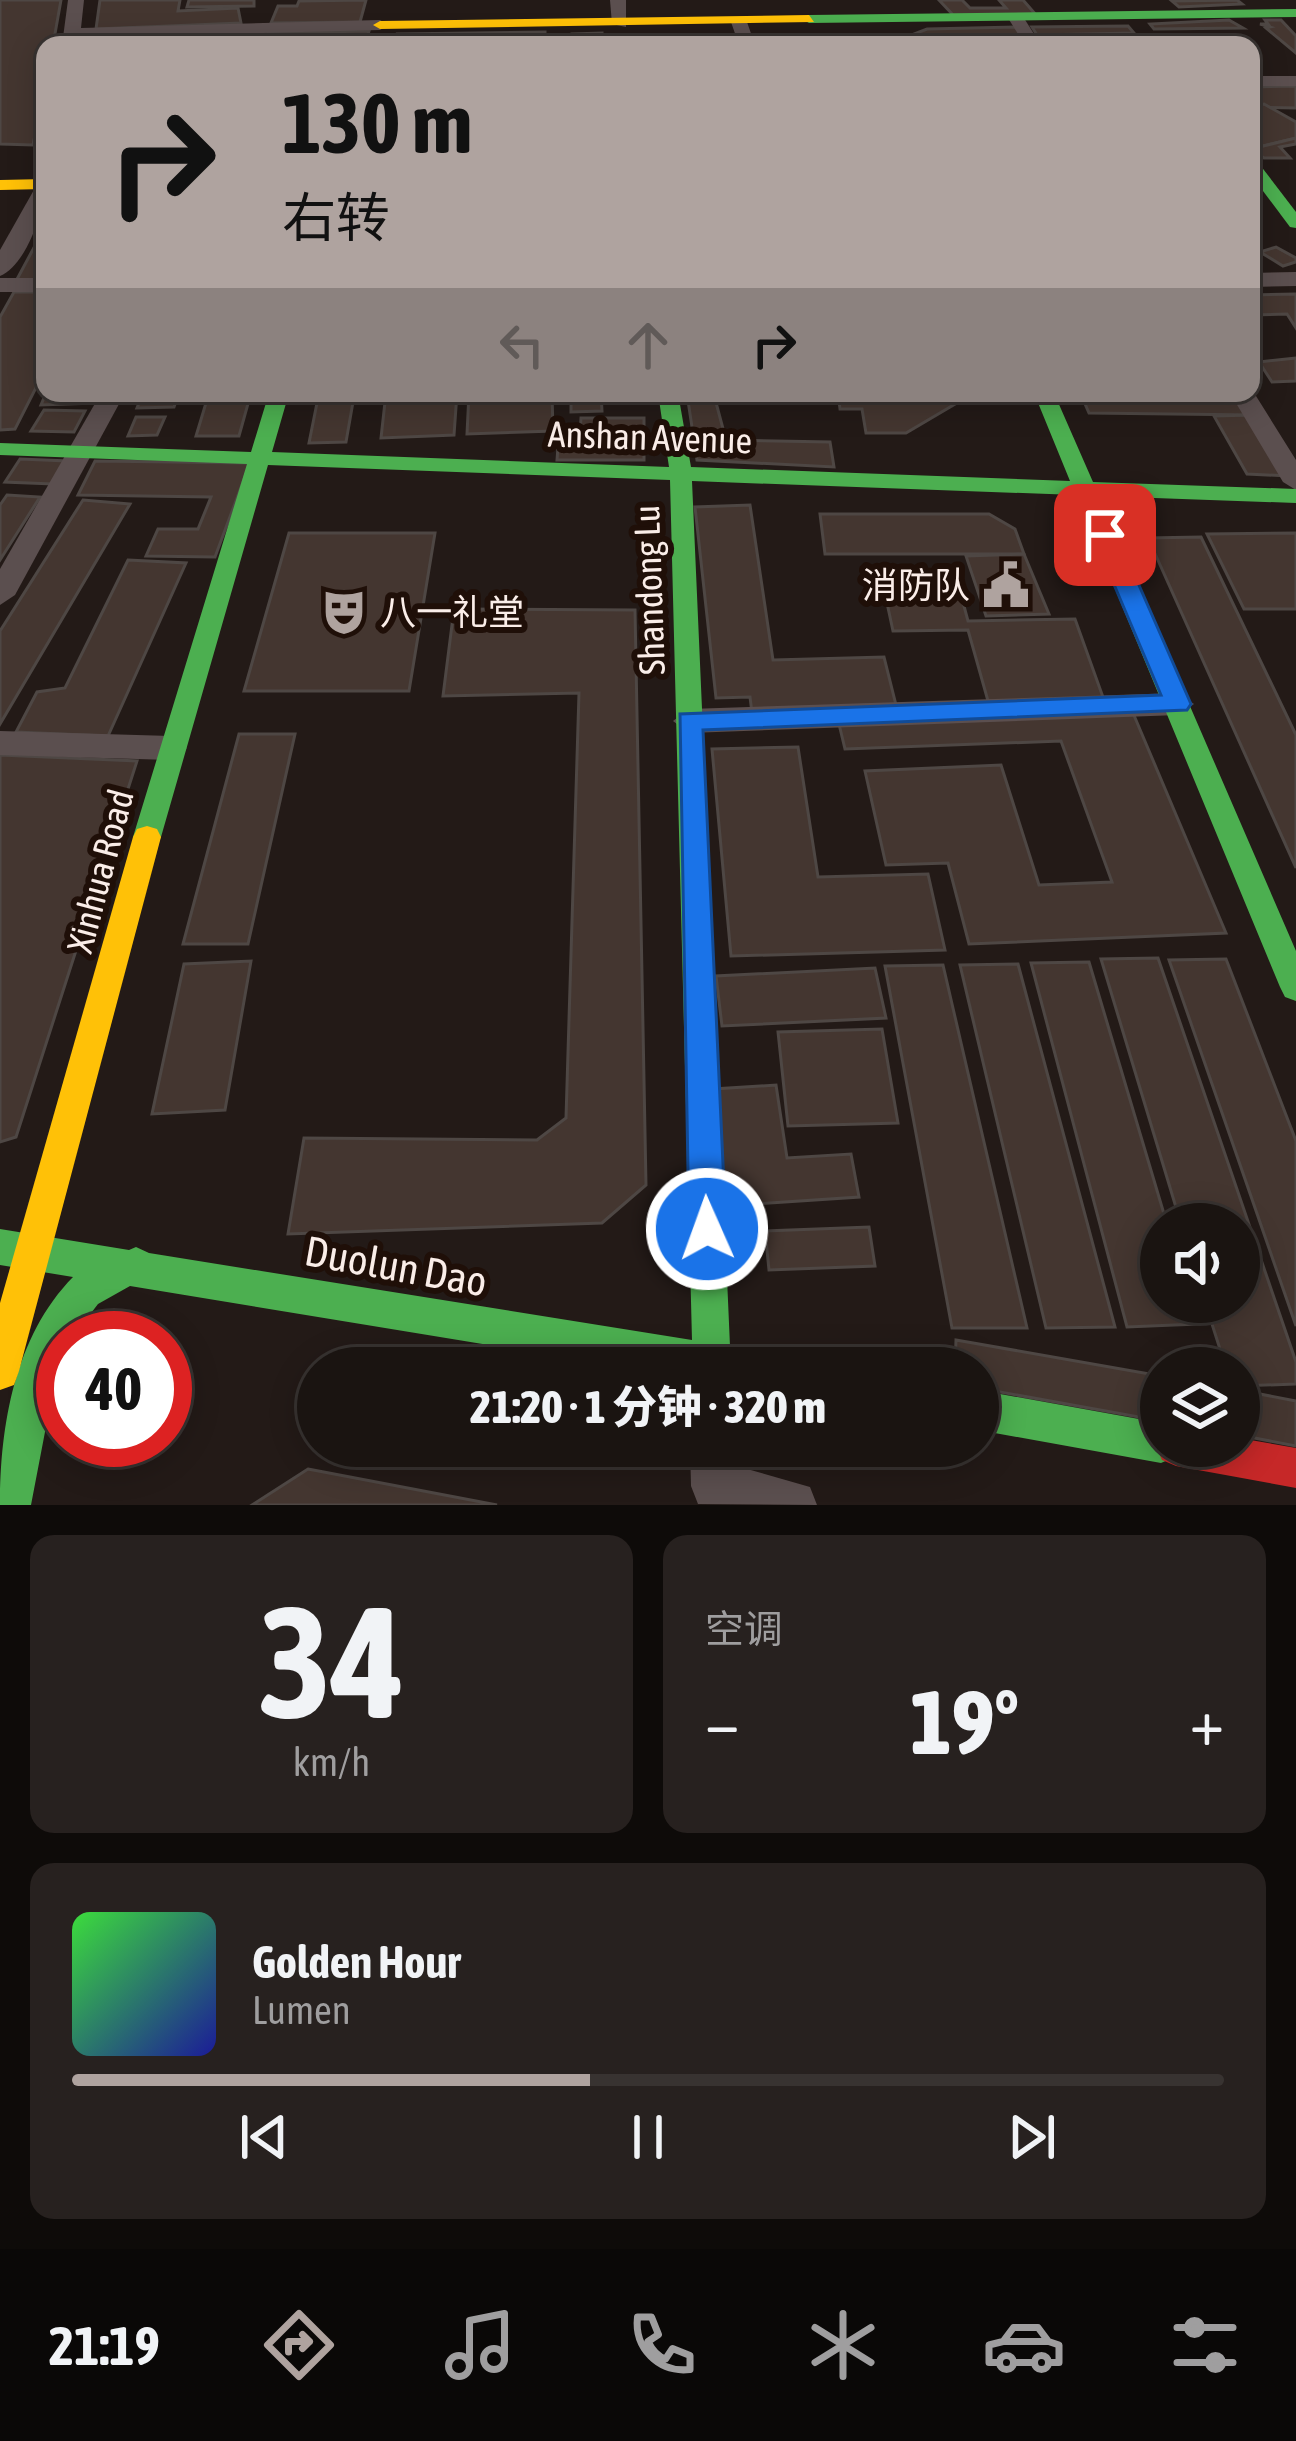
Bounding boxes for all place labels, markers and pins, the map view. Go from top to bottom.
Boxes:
pin [1054,484,1156,586]
public building icon: 消防队 [981,560,1031,610]
place label: 消防队 [862,564,970,606]
theatre icon: 八一礼堂 [319,587,369,637]
place label: 八一礼堂 [380,591,524,633]

